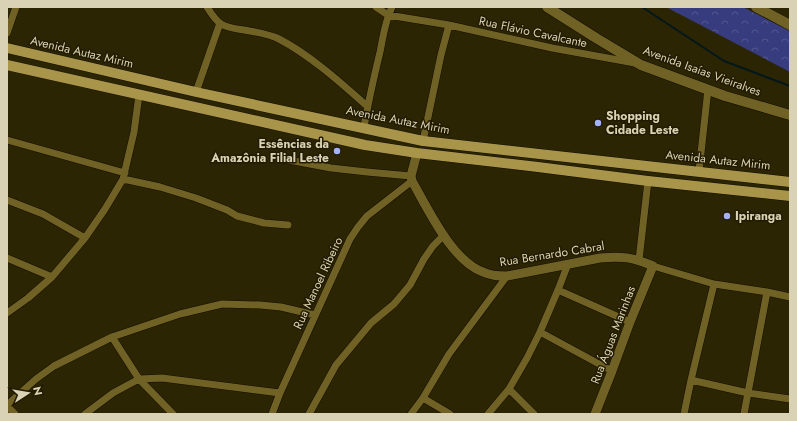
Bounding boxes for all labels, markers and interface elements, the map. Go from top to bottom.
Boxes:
street label: Rua Flávio Cavalcante [477,12,589,52]
street label: Avenida Autaz Mirim [29,31,135,73]
street label: Avenida Isaías Vieiralves [641,41,764,101]
street label: Avenida Autaz Mirim [345,101,451,139]
place label: Shopping Cidade Leste [606,107,679,139]
marker: Shopping Cidade Leste [593,118,603,128]
place label: Essências da Amazônia Filial Leste [210,135,329,167]
marker: Essências da Amazônia Filial Leste [332,146,342,156]
street label: Avenida Autaz Mirim [665,146,771,174]
place label: Ipiranga [735,207,782,225]
marker: Ipiranga [722,211,732,221]
street label: Rua Manoel Ribeiro [289,234,347,332]
street label: Rua Bernardo Cabral [498,237,606,271]
street label: Rua Águas Marinhas [586,283,640,387]
north arrow [8,373,48,413]
text: N [29,385,47,397]

